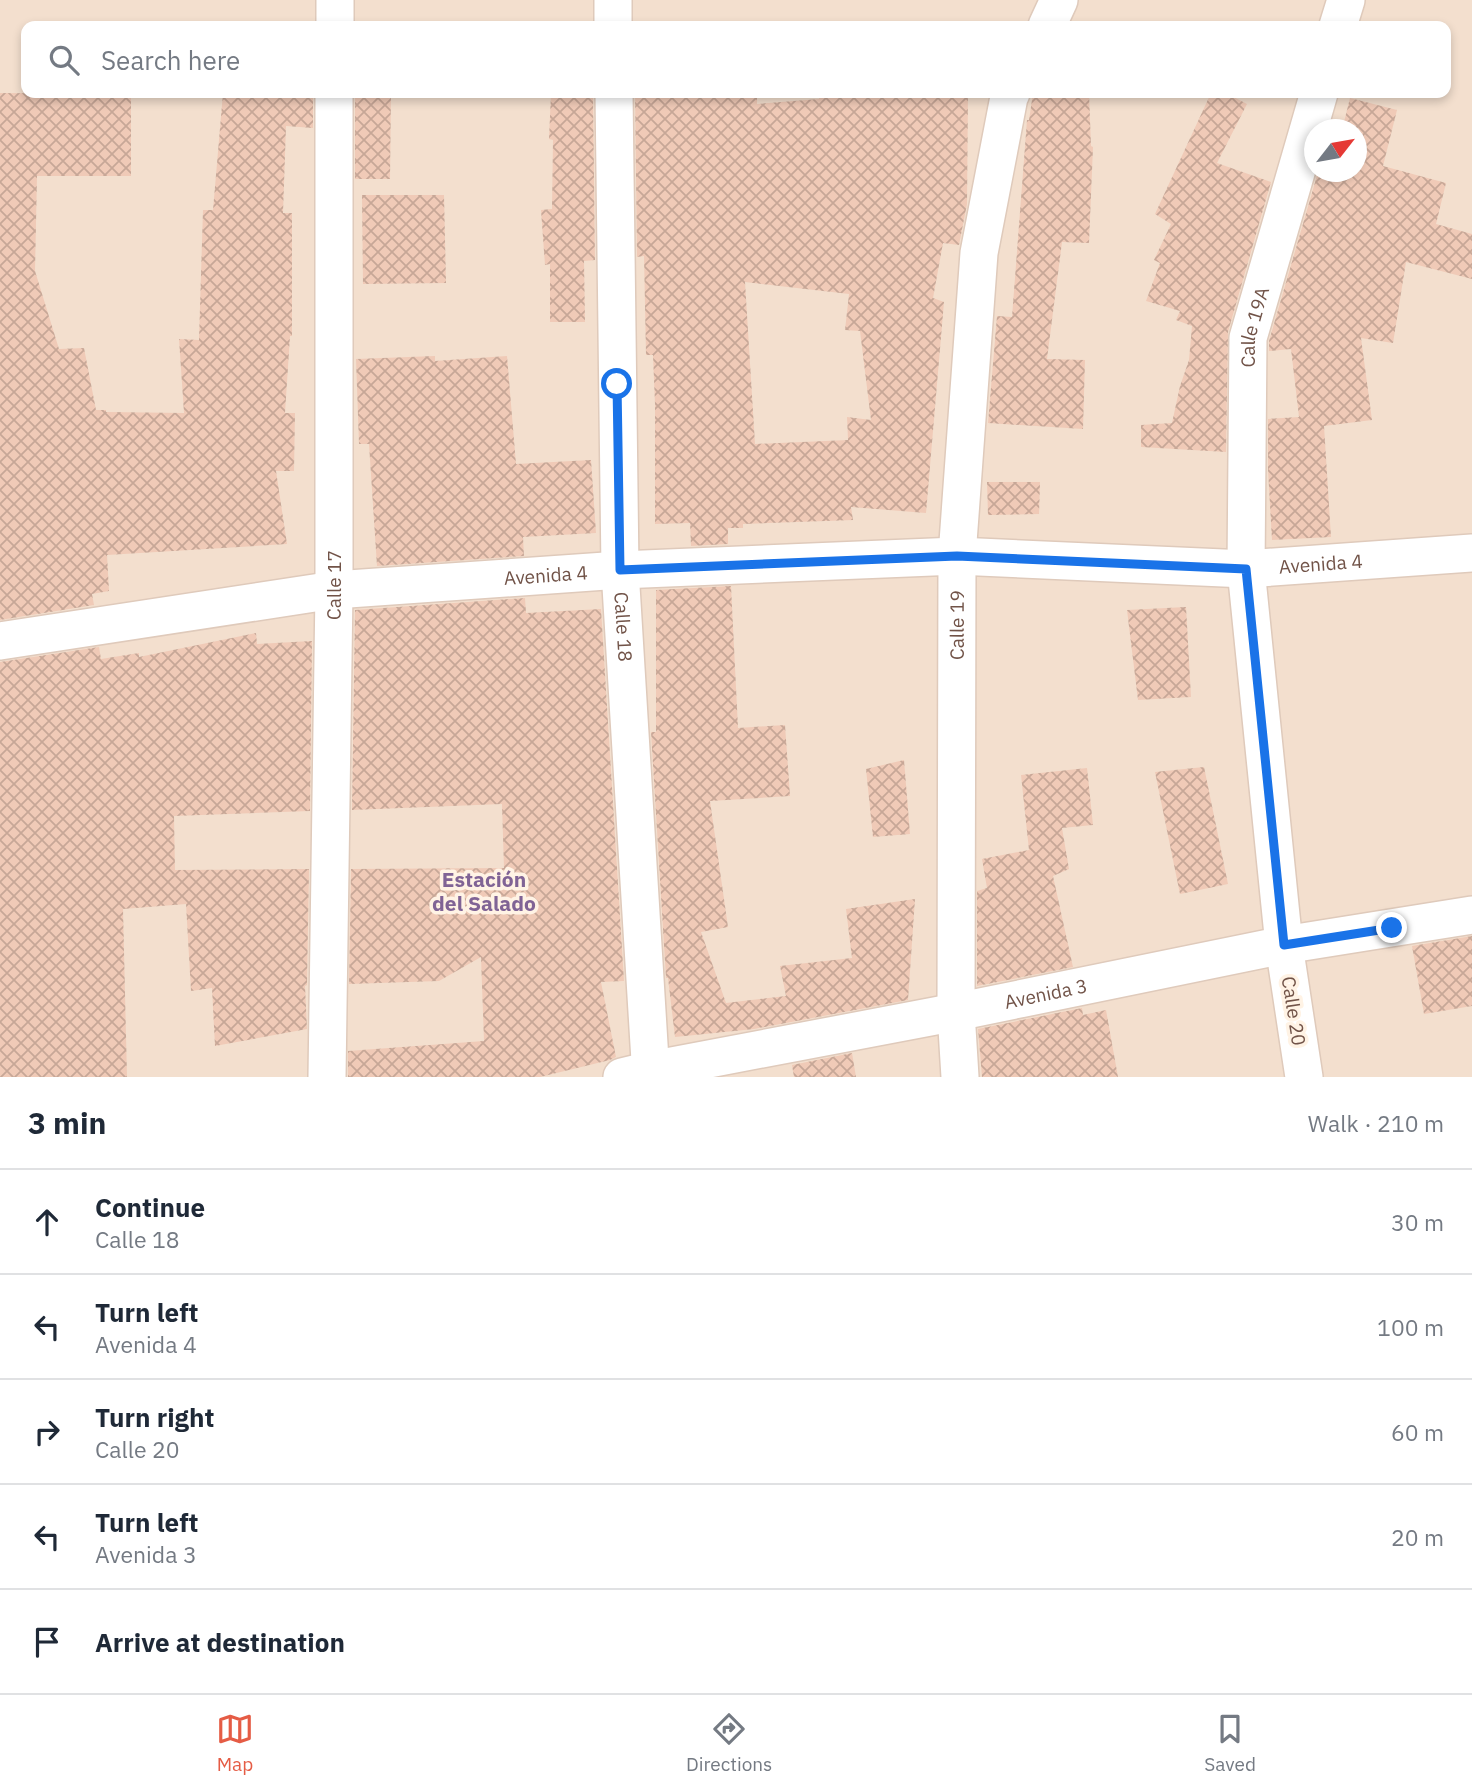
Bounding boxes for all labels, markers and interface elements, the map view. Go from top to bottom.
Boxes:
search box [21,21,1451,98]
icon: search [45,41,83,79]
text: Search here [101,43,240,77]
north arrow [1304,119,1367,182]
street label: Calle 19A [1236,284,1274,368]
route start [601,368,632,399]
street label: Avenida 4 [1278,549,1363,579]
street label: Calle 17 [322,550,346,620]
street label: Avenida 4 [503,560,588,590]
street label: Calle 19 [945,590,969,660]
street label: Calle 18 [609,591,638,662]
district label: Estación del Salado [432,865,536,917]
route end [1376,912,1407,943]
street label: Avenida 3 [1002,973,1089,1014]
street label: Calle 20 [1277,975,1311,1047]
text: 3 min [28,1103,106,1142]
text: Walk · 210 m [1308,1108,1444,1138]
text: Continue [95,1190,205,1224]
icon: ahead [28,1203,66,1241]
text: 30 m [1391,1207,1444,1237]
text: Calle 18 [95,1224,180,1254]
text: Turn left [95,1295,198,1329]
icon: left [28,1308,66,1346]
text: 100 m [1377,1312,1444,1342]
text: Avenida 4 [95,1329,197,1359]
text: Turn right [95,1400,214,1434]
icon: right [28,1413,66,1451]
text: 60 m [1391,1417,1444,1447]
text: Calle 20 [95,1434,180,1464]
text: Turn left [95,1505,198,1539]
icon: left [28,1518,66,1556]
text: 20 m [1391,1522,1444,1552]
text: Avenida 3 [95,1539,197,1569]
icon: arrive [28,1623,66,1661]
text: Arrive at destination [95,1625,345,1659]
tab: Map [216,1710,254,1776]
tab: Directions [686,1710,772,1776]
tab: Saved [1204,1710,1256,1776]

